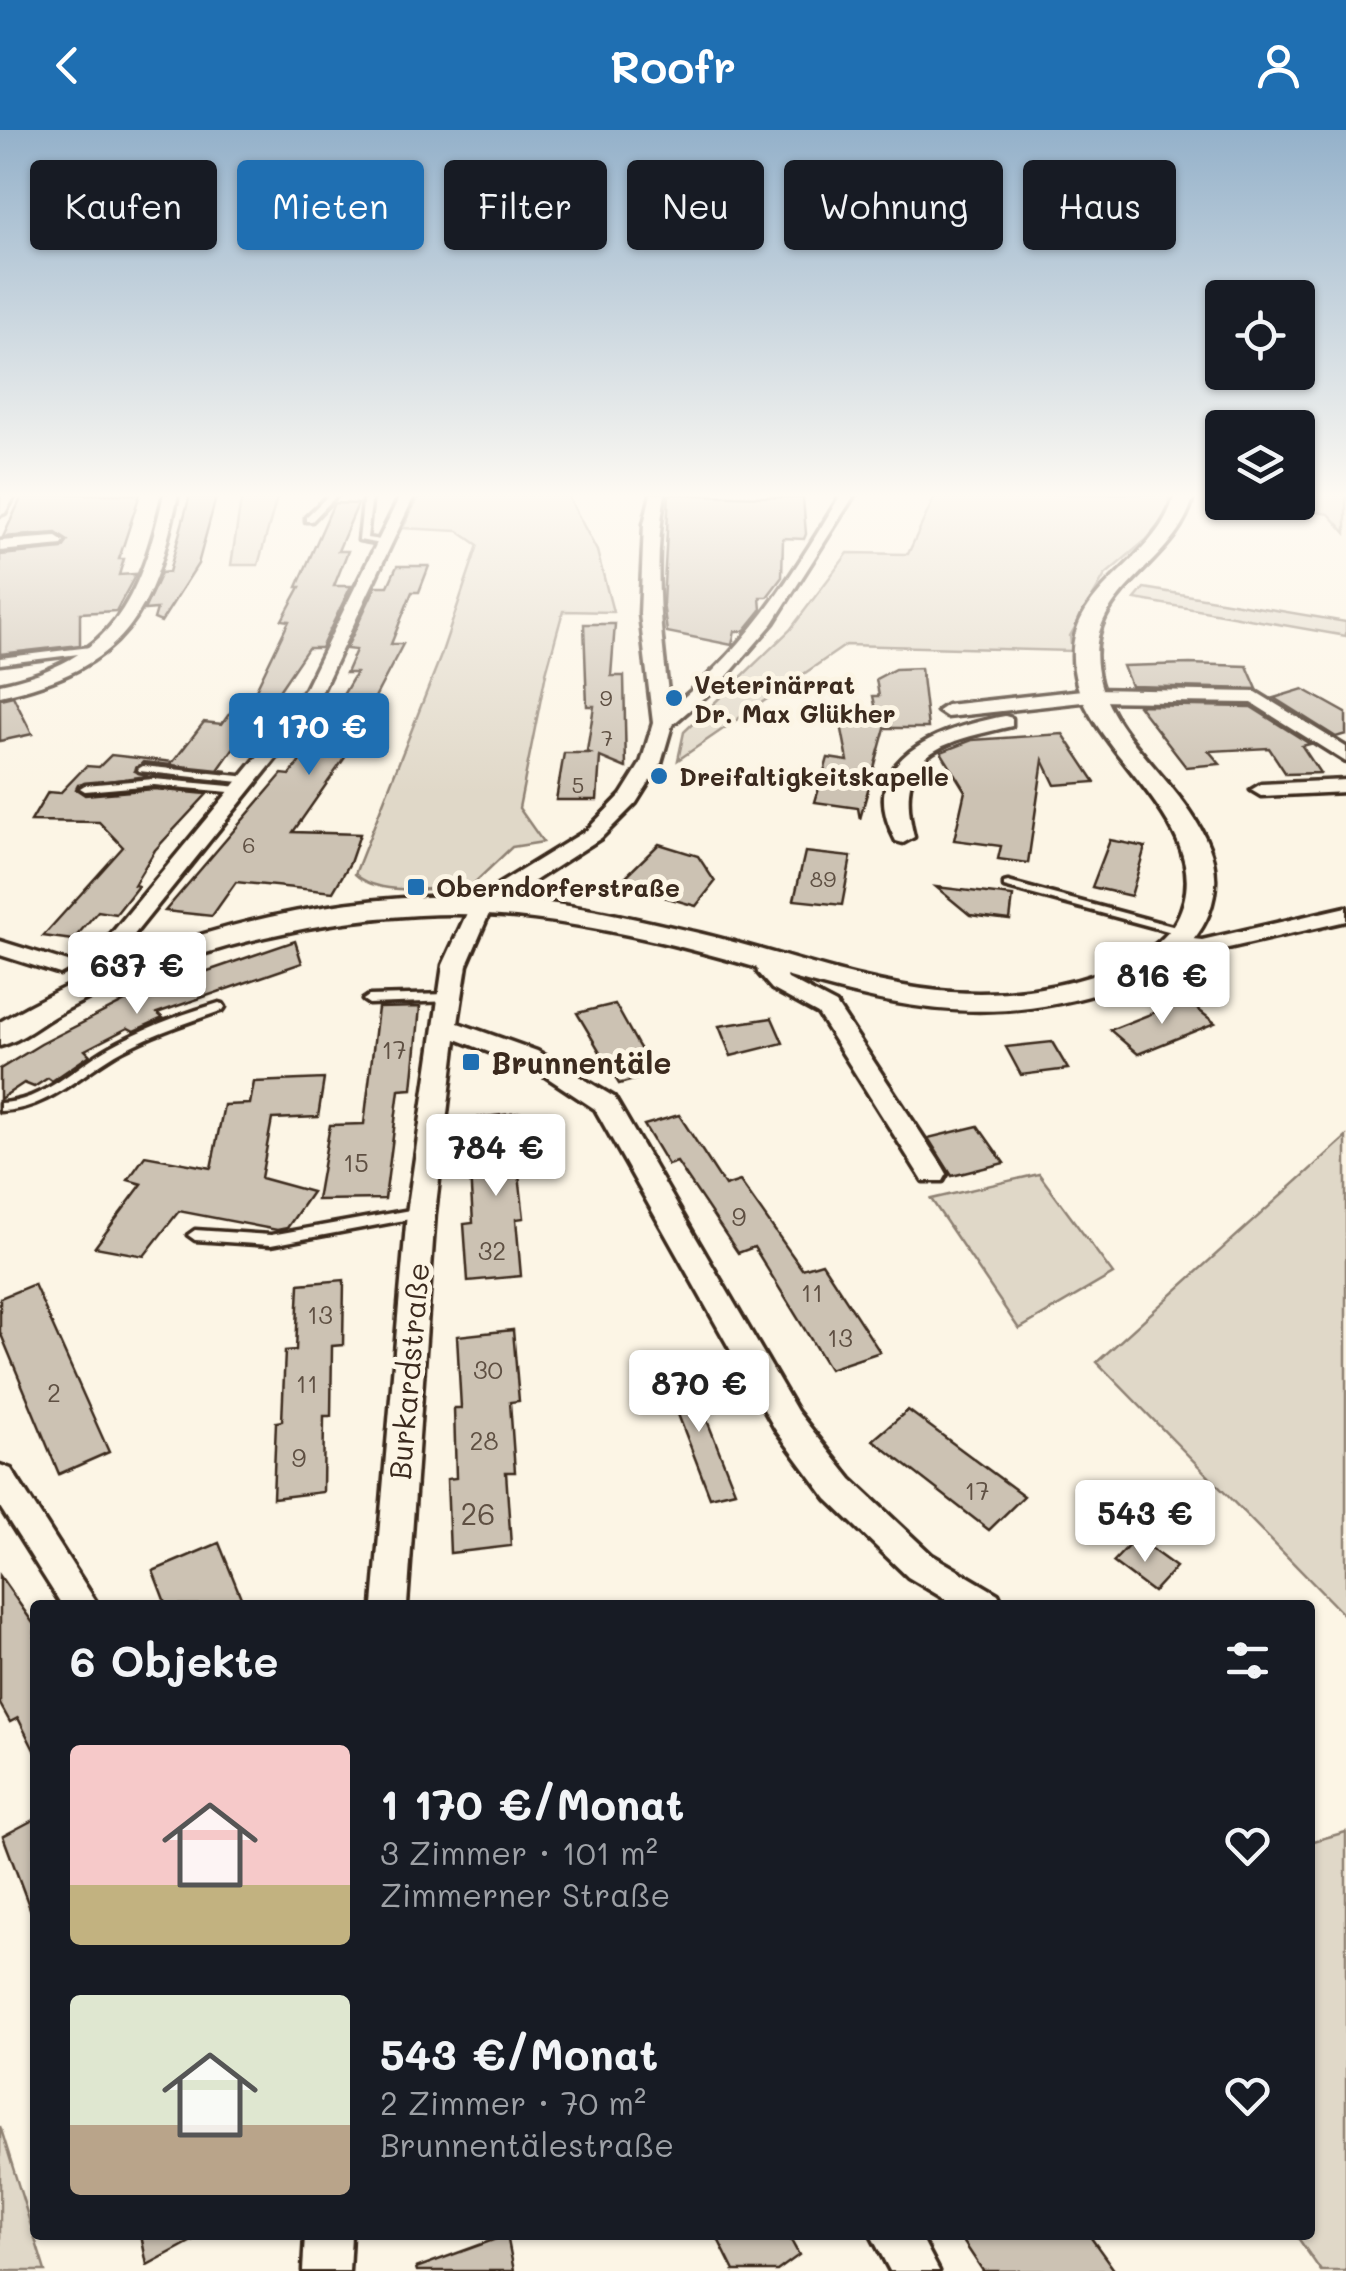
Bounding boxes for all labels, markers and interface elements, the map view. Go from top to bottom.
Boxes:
text: Roofr [610,36,736,94]
icon: back [40,38,95,93]
icon: person [1251,38,1306,93]
chip: Kaufen [30,160,217,250]
chip: Mieten [237,160,424,250]
chip: Filter [444,160,607,250]
chip: Neu [627,160,764,250]
chip: Wohnung [784,160,1003,250]
chip: Haus [1023,160,1176,250]
map controls [1205,280,1315,520]
button: locate [1205,280,1315,390]
button: layers [1205,410,1315,520]
place label: Veterinärrat Dr. Max Glükher [694,668,896,729]
house number: 9 [599,683,613,712]
marker: Veterinärrat Dr. Max Glükher [663,687,685,709]
pin: 1 170 € [217,693,401,778]
text: 1 170 € [251,704,367,746]
house number: 7 [601,723,613,752]
place label: Dreifaltigkeitskapelle [679,760,949,792]
marker: Dreifaltigkeitskapelle [648,765,670,787]
house number: 5 [572,770,584,799]
house number: 6 [242,830,256,859]
house number: 89 [810,864,836,893]
place label: Oberndorferstraße [436,871,680,903]
marker: Oberndorferstraße [405,876,427,898]
pin: 637 € [67,932,207,1017]
pin: 816 € [1092,942,1232,1027]
text: 637 € [90,943,184,985]
text: 816 € [1117,953,1207,995]
house number: 17 [381,1033,407,1065]
place label: Brunnentäle [491,1042,671,1082]
marker: Brunnentäle [460,1051,482,1073]
pin: 784 € [426,1114,566,1199]
text: 784 € [448,1125,544,1167]
house number: 15 [343,1146,369,1178]
house number: 9 [732,1200,747,1232]
house number: 32 [478,1234,506,1266]
street label: Burkardstraße [379,1261,437,1481]
house number: 11 [801,1276,823,1308]
house number: 13 [307,1298,333,1330]
house number: 13 [827,1321,853,1353]
pin: 870 € [629,1350,769,1435]
house number: 30 [473,1353,503,1385]
text: 870 € [651,1361,747,1403]
house number: 11 [296,1367,318,1399]
house number: 2 [47,1376,61,1408]
house number: 28 [469,1424,499,1456]
house number: 9 [292,1441,307,1473]
house number: 17 [964,1474,990,1506]
pin: 543 € [1075,1480,1215,1565]
text: 543 € [1097,1491,1193,1533]
house number: 26 [461,1493,495,1533]
text: 6 Objekte [70,1633,278,1688]
icon: filters [1220,1633,1275,1688]
text: 1 170 €/Monat [380,1776,684,1831]
icon: home [150,1785,270,1905]
icon: heart [1220,1818,1275,1873]
text: 3 Zimmer · 101 m² [380,1831,658,1873]
text: Zimmerner Straße [380,1873,670,1915]
text: 543 €/Monat [380,2026,658,2081]
icon: home [150,2035,270,2155]
icon: heart [1220,2068,1275,2123]
text: 2 Zimmer · 70 m² [380,2081,646,2123]
text: Brunnentälestraße [380,2123,674,2165]

